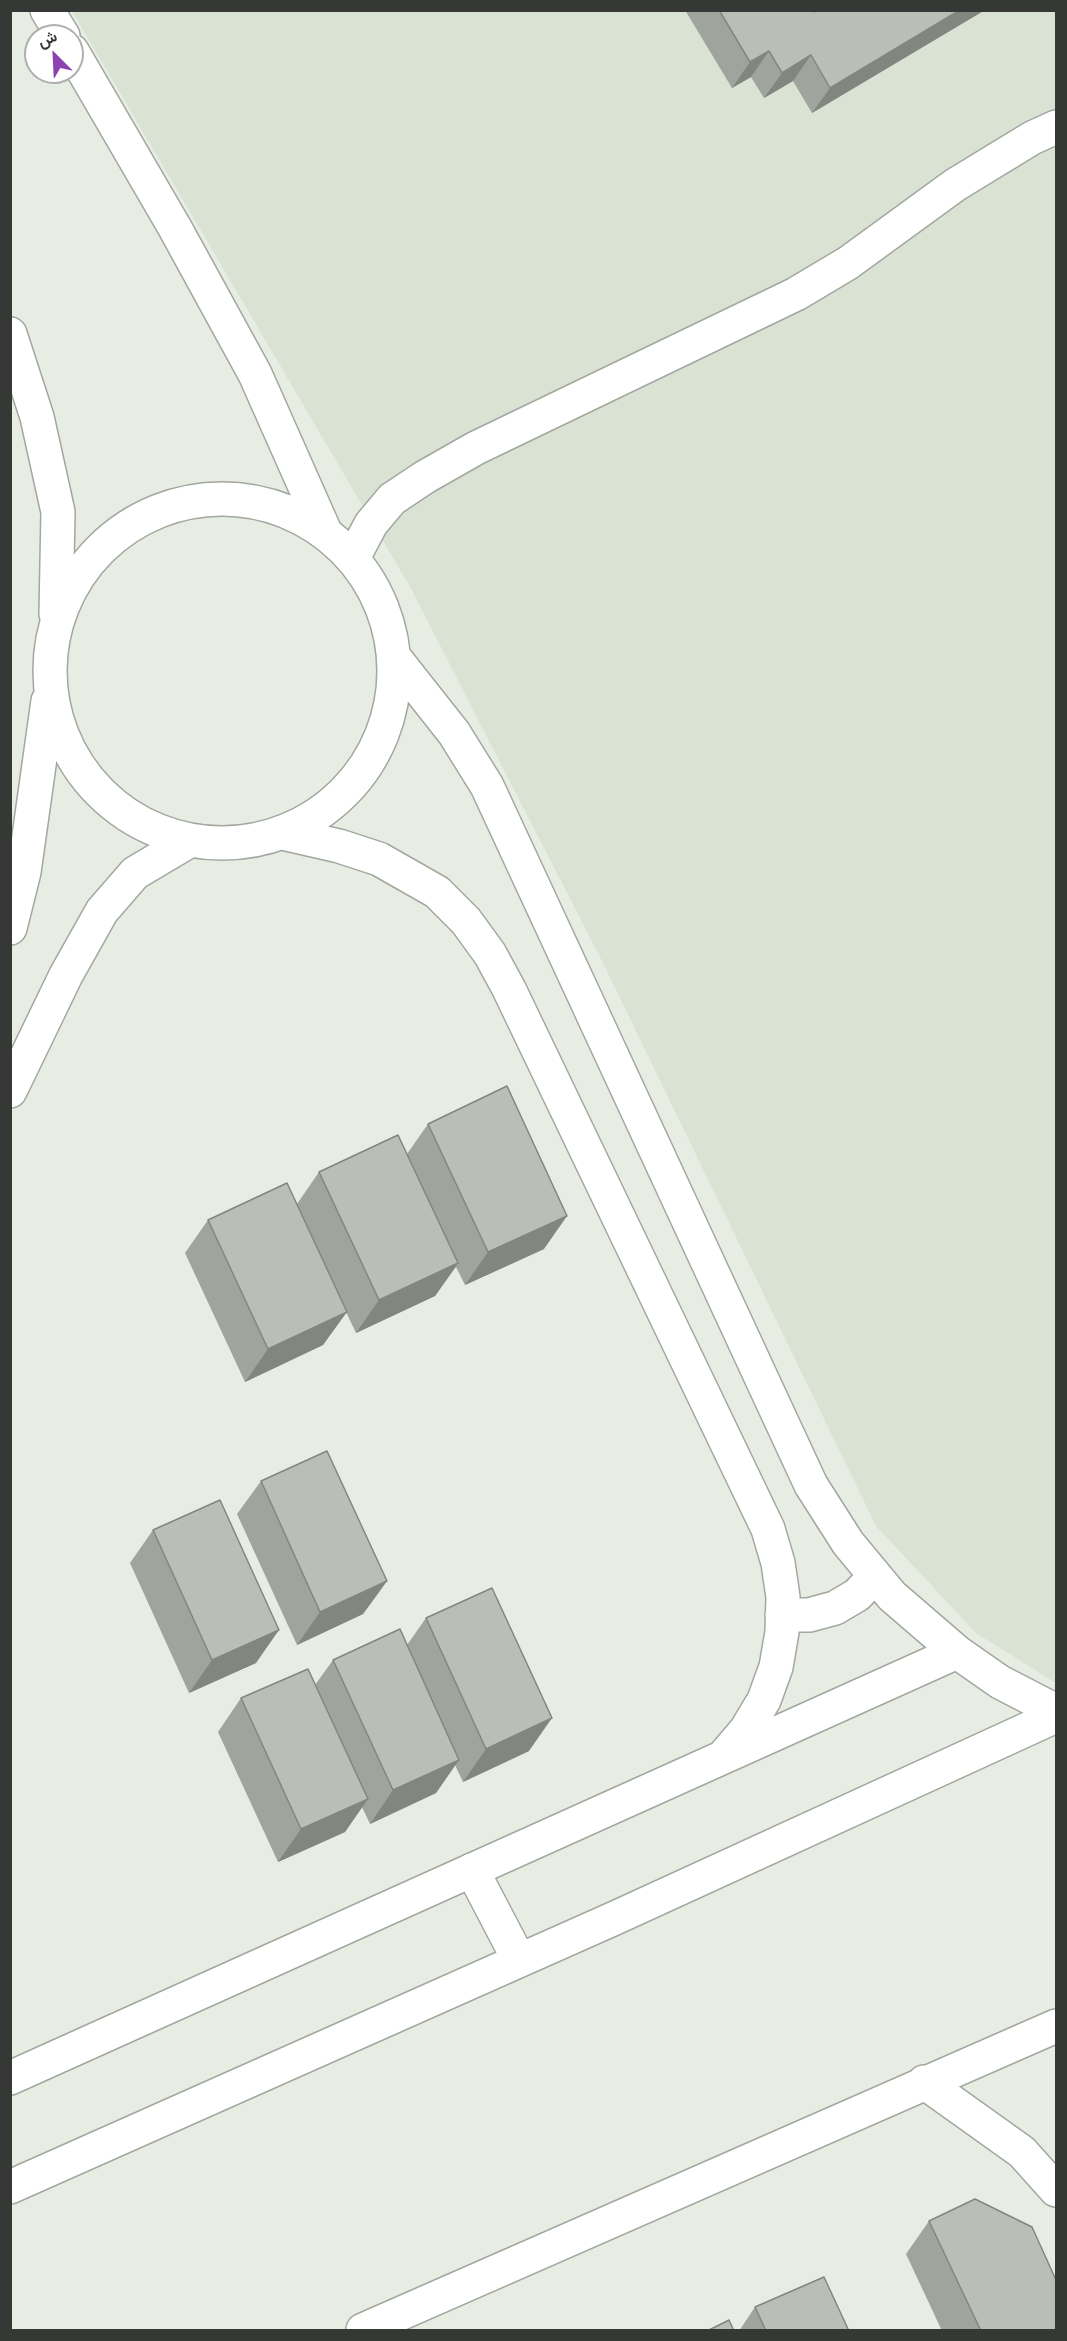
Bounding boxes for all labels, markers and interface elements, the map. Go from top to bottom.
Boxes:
north arrow [24,24,84,84]
text: ش [34,25,60,52]

